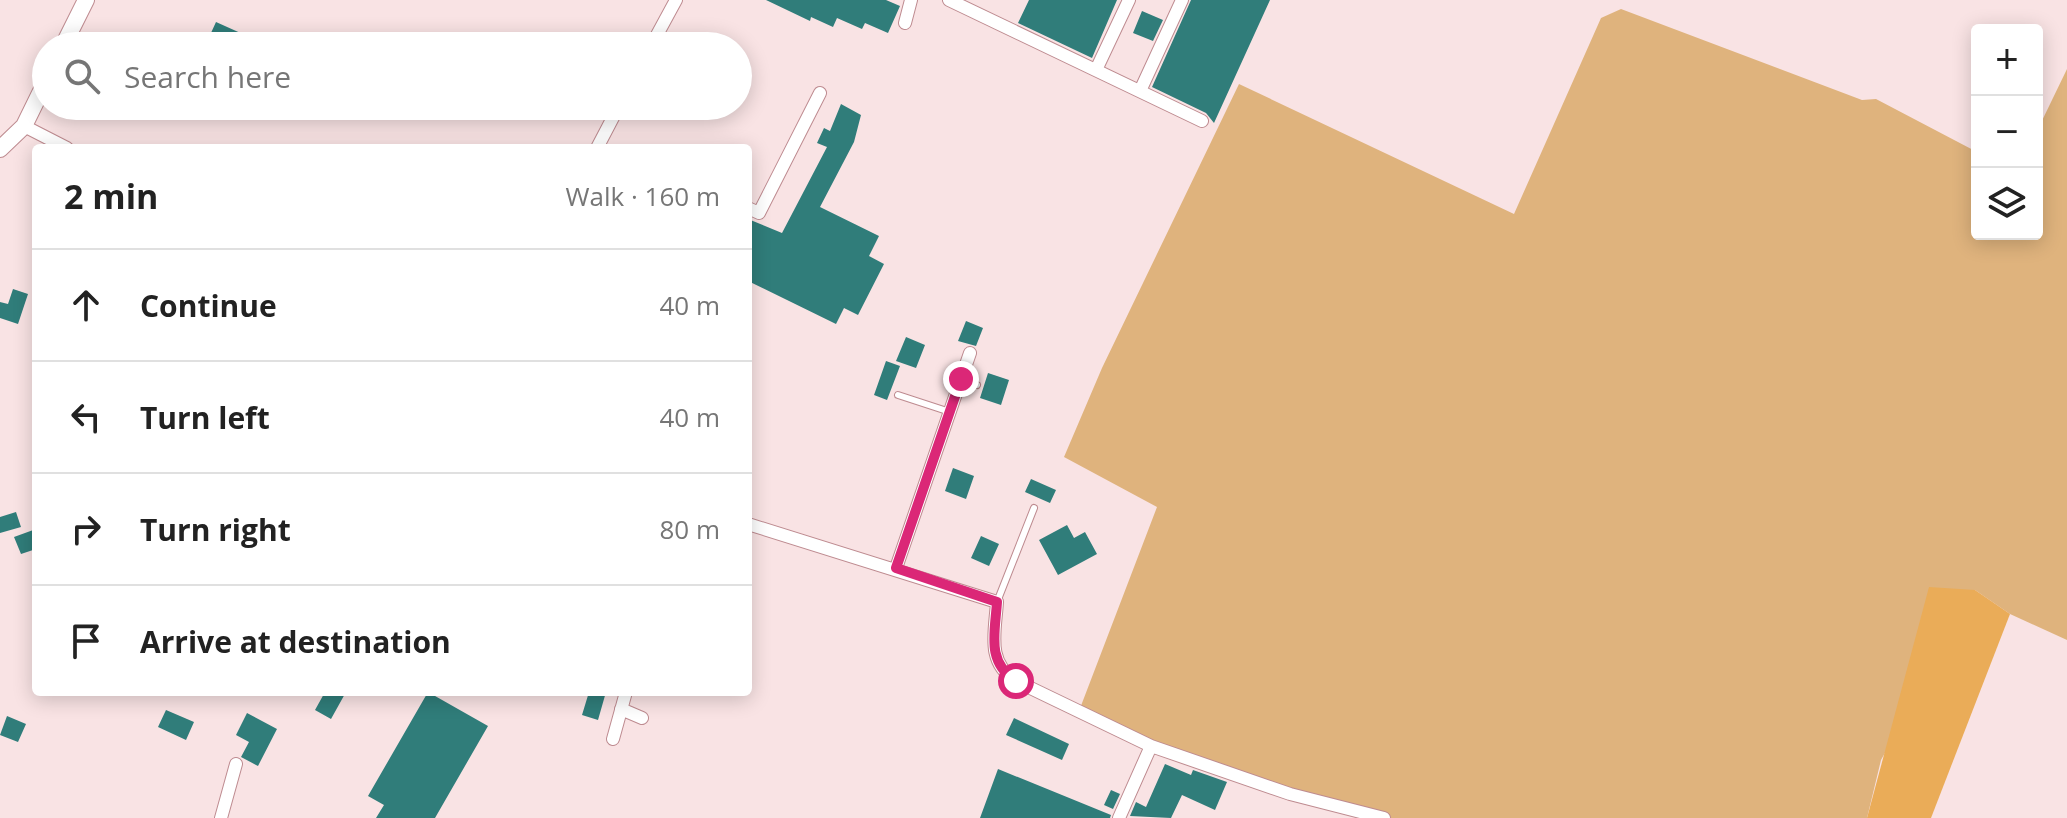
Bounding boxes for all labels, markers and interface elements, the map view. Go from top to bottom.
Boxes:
map controls [1971,24,2043,240]
button: + [1971,24,2043,96]
search box [32,32,752,120]
icon: search [60,54,104,98]
text: Search here [124,56,291,97]
button: − [1971,96,2043,168]
button: layers [1971,168,2043,240]
text: 2 min [64,173,158,219]
text: Walk · 160 m [566,178,720,214]
icon: ahead [64,283,108,327]
text: Continue [140,285,277,326]
text: 40 m [659,287,720,323]
route end [943,361,979,397]
icon: left [64,395,108,439]
text: Turn left [140,397,270,438]
text: 40 m [659,399,720,435]
icon: right [64,507,108,551]
text: Turn right [140,509,291,550]
text: 80 m [659,511,720,547]
icon: arrive [64,619,108,663]
text: Arrive at destination [140,621,451,662]
route start [998,663,1034,699]

